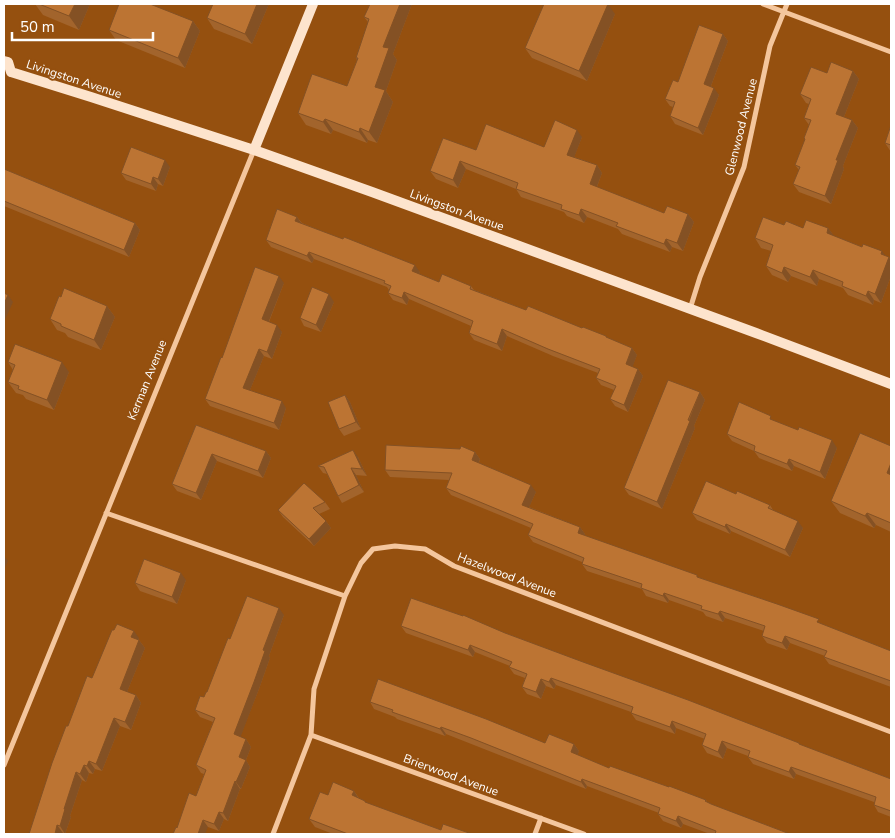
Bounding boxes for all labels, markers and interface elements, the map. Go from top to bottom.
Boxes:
scale bar [12,10,154,42]
text: 50 m [20,17,55,37]
street label: Livingston Avenue [24,56,124,102]
street label: Glenwood Avenue [721,77,761,177]
street label: Livingston Avenue [408,185,506,235]
street label: Kerman Avenue [124,337,170,423]
street label: Hazelwood Avenue [455,549,559,601]
street label: Brierwood Avenue [401,750,501,800]

